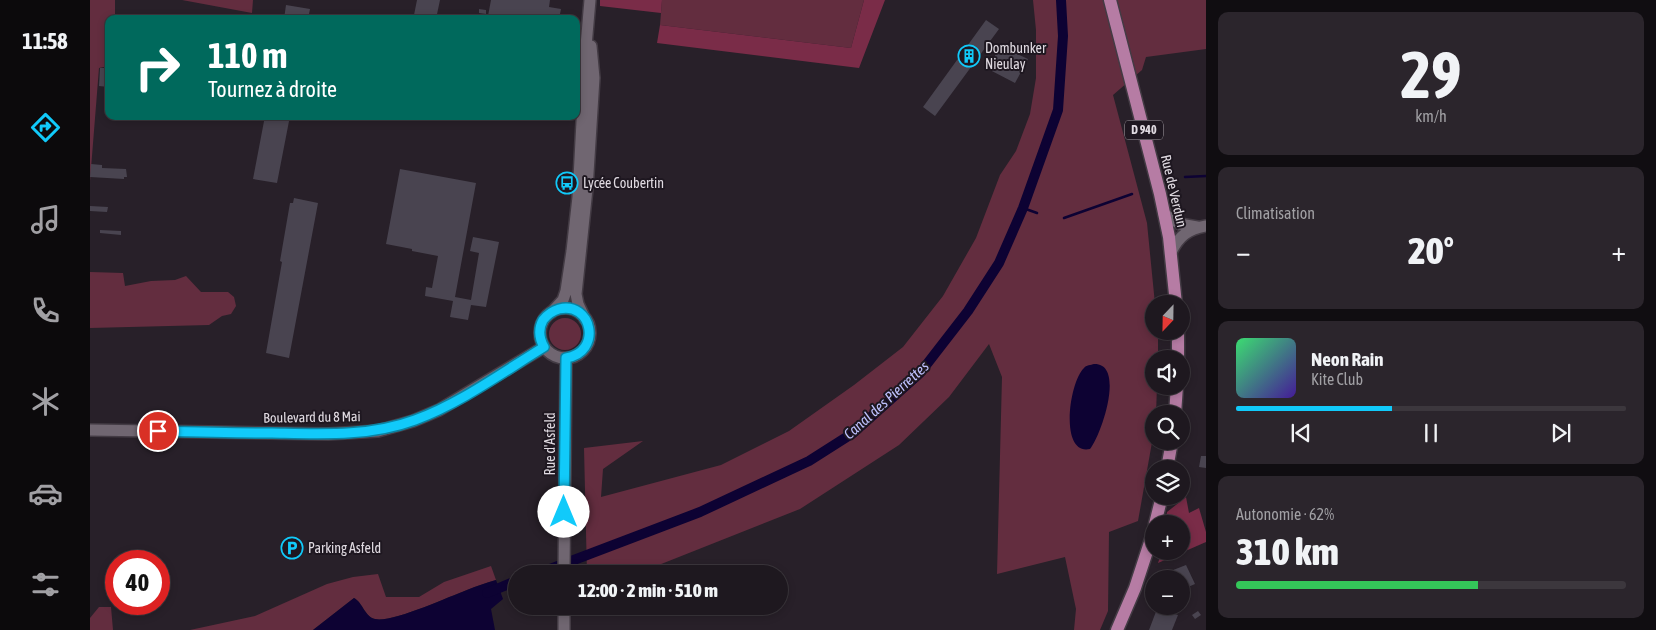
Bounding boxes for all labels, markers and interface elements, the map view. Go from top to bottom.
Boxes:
text: 11:58 [22,28,68,54]
icon: right [125,35,190,100]
text: 110 m [208,35,287,75]
text: 29 [1400,37,1462,112]
place label: Dombunker Nieulay [985,40,1047,72]
building icon: Dombunker Nieulay [957,44,981,68]
text: Tournez à droite [208,76,337,102]
text: km/h [1415,107,1447,125]
icon: directions [28,110,63,145]
road number: D 940 [1125,120,1163,140]
street label: Rue de Verdun [1158,153,1190,229]
bus stop icon: Lycée Coubertin [555,171,579,195]
place label: Lycée Coubertin [583,175,664,191]
icon: music [28,202,63,237]
text: Climatisation [1236,204,1315,222]
text: 20° [1408,229,1454,272]
text: − [1236,235,1251,267]
text: + [1611,235,1626,267]
icon: phone [28,293,63,328]
north arrow [1145,295,1190,340]
map controls [1145,295,1190,615]
text: Neon Rain [1311,348,1383,370]
button: sound [1145,350,1190,395]
water label: Canal des Pierrettes [840,357,932,443]
text: Kite Club [1311,370,1363,388]
icon: climate [28,384,63,419]
button: search [1145,405,1190,450]
street label: Boulevard du 8 Mai [263,408,361,426]
pin [137,410,179,452]
street label: Rue d'Asfeld [542,412,558,476]
icon: arrive [144,417,172,445]
icon: previous [1287,419,1315,447]
icon: pause [1417,419,1445,447]
icon: next [1547,419,1575,447]
button: layers [1145,460,1190,505]
icon: car [28,476,63,511]
position arrow [537,485,589,537]
text: Autonomie · 62% [1236,505,1334,523]
button: + [1145,515,1190,560]
text: 310 km [1236,530,1339,573]
parking icon: Parking Asfeld [280,536,304,560]
place label: Parking Asfeld [308,540,381,556]
speed limit sign: 40 [105,550,170,615]
icon: filters [28,567,63,602]
button: − [1145,570,1190,615]
text: 12:00 · 2 min · 510 m [578,579,718,601]

